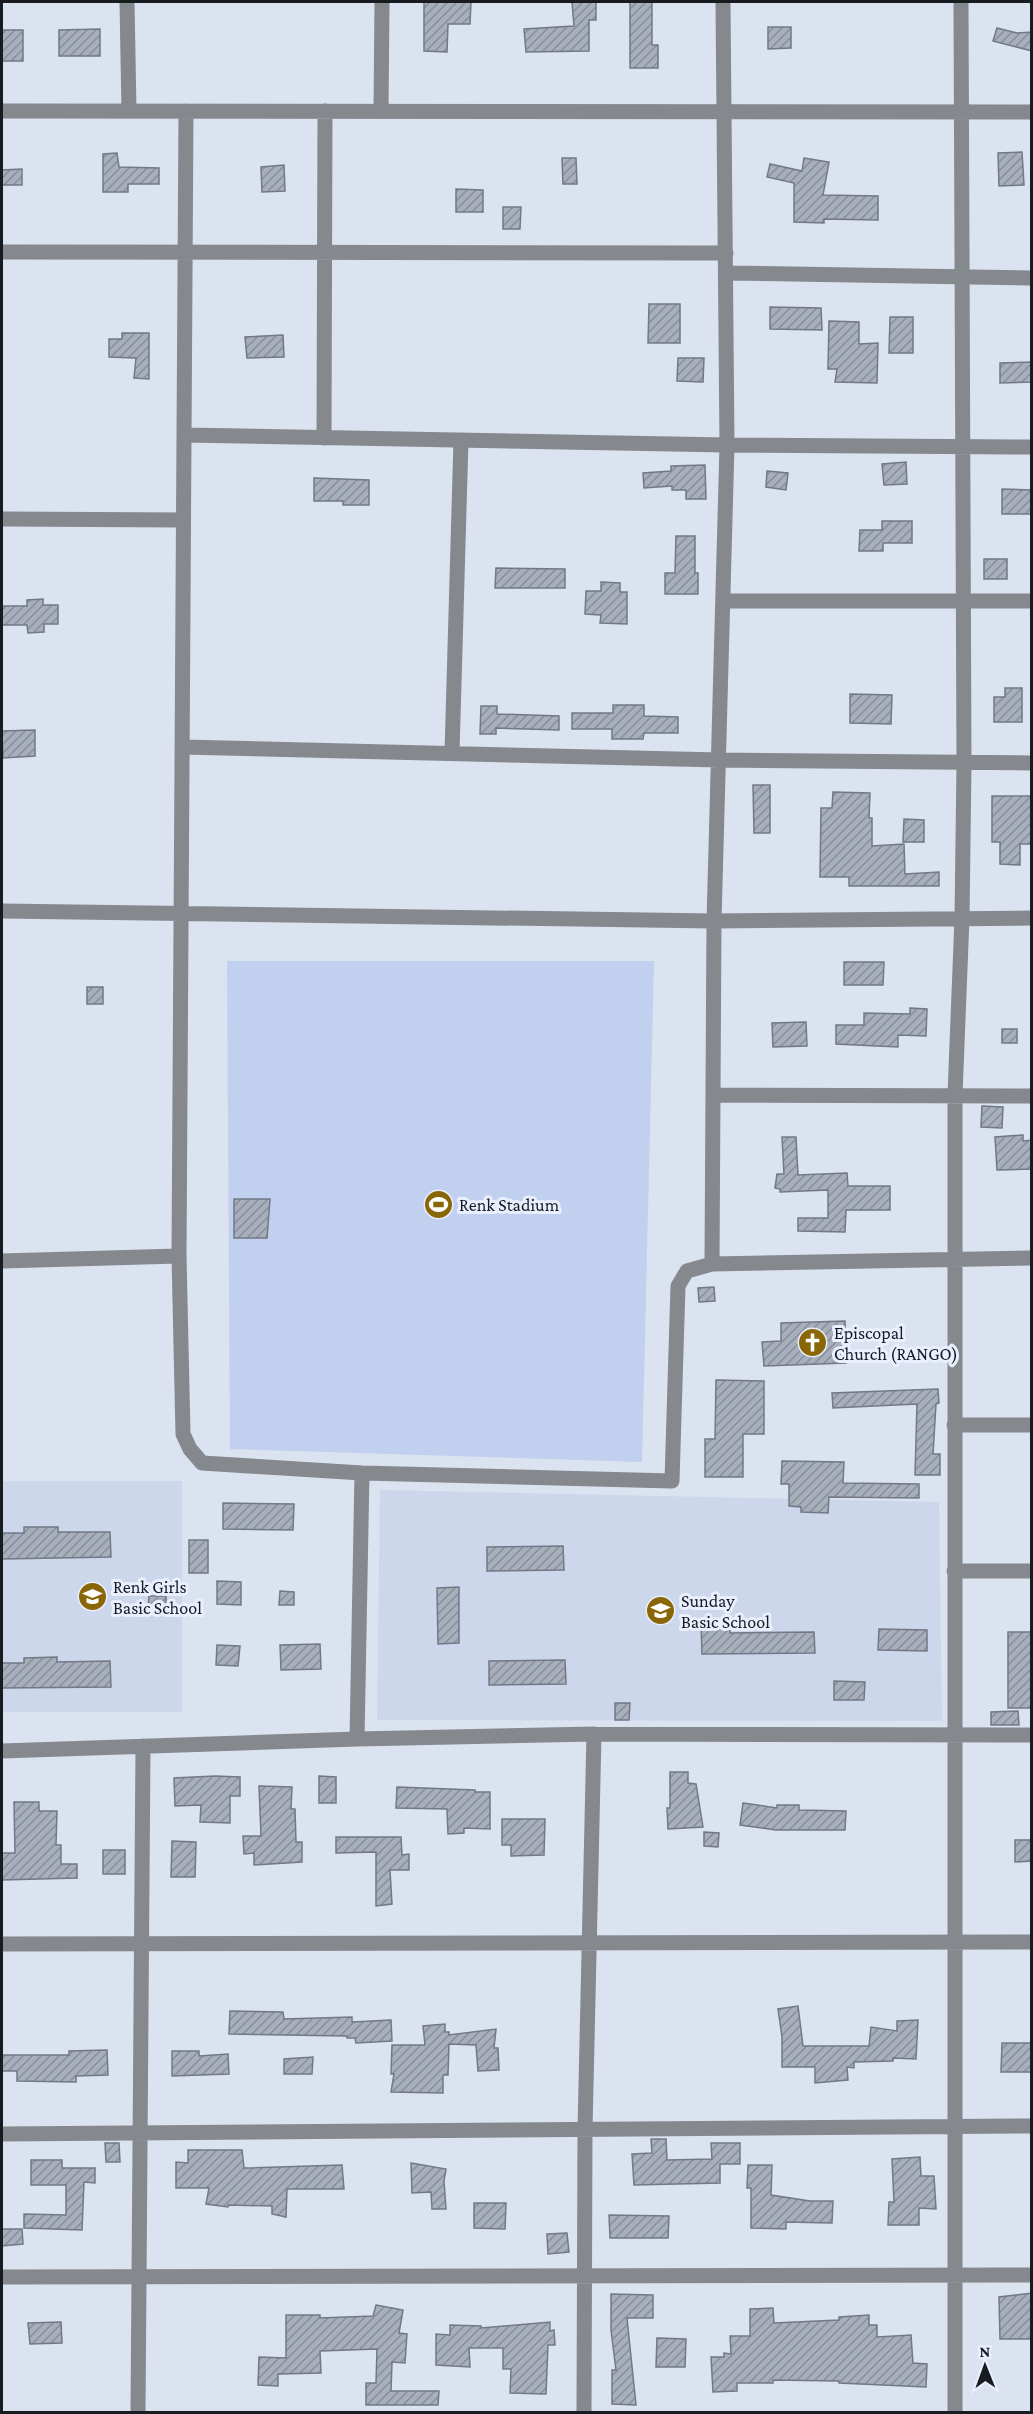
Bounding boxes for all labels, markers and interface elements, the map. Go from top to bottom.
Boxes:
sports icon: Renk Stadium [422,1189,454,1221]
place label: Renk Stadium [459,1195,560,1215]
place label: Episcopal Church (RANGO) [834,1323,958,1365]
church icon: Episcopal Church (RANGO) [797,1327,829,1359]
place label: Renk Girls Basic School [113,1577,202,1618]
school or university icon: Renk Girls Basic School [76,1581,108,1613]
place label: Sunday Basic School [681,1591,770,1632]
school or university icon: Sunday Basic School [644,1595,676,1627]
north arrow [955,2336,1015,2396]
text: N [979,2343,990,2360]

